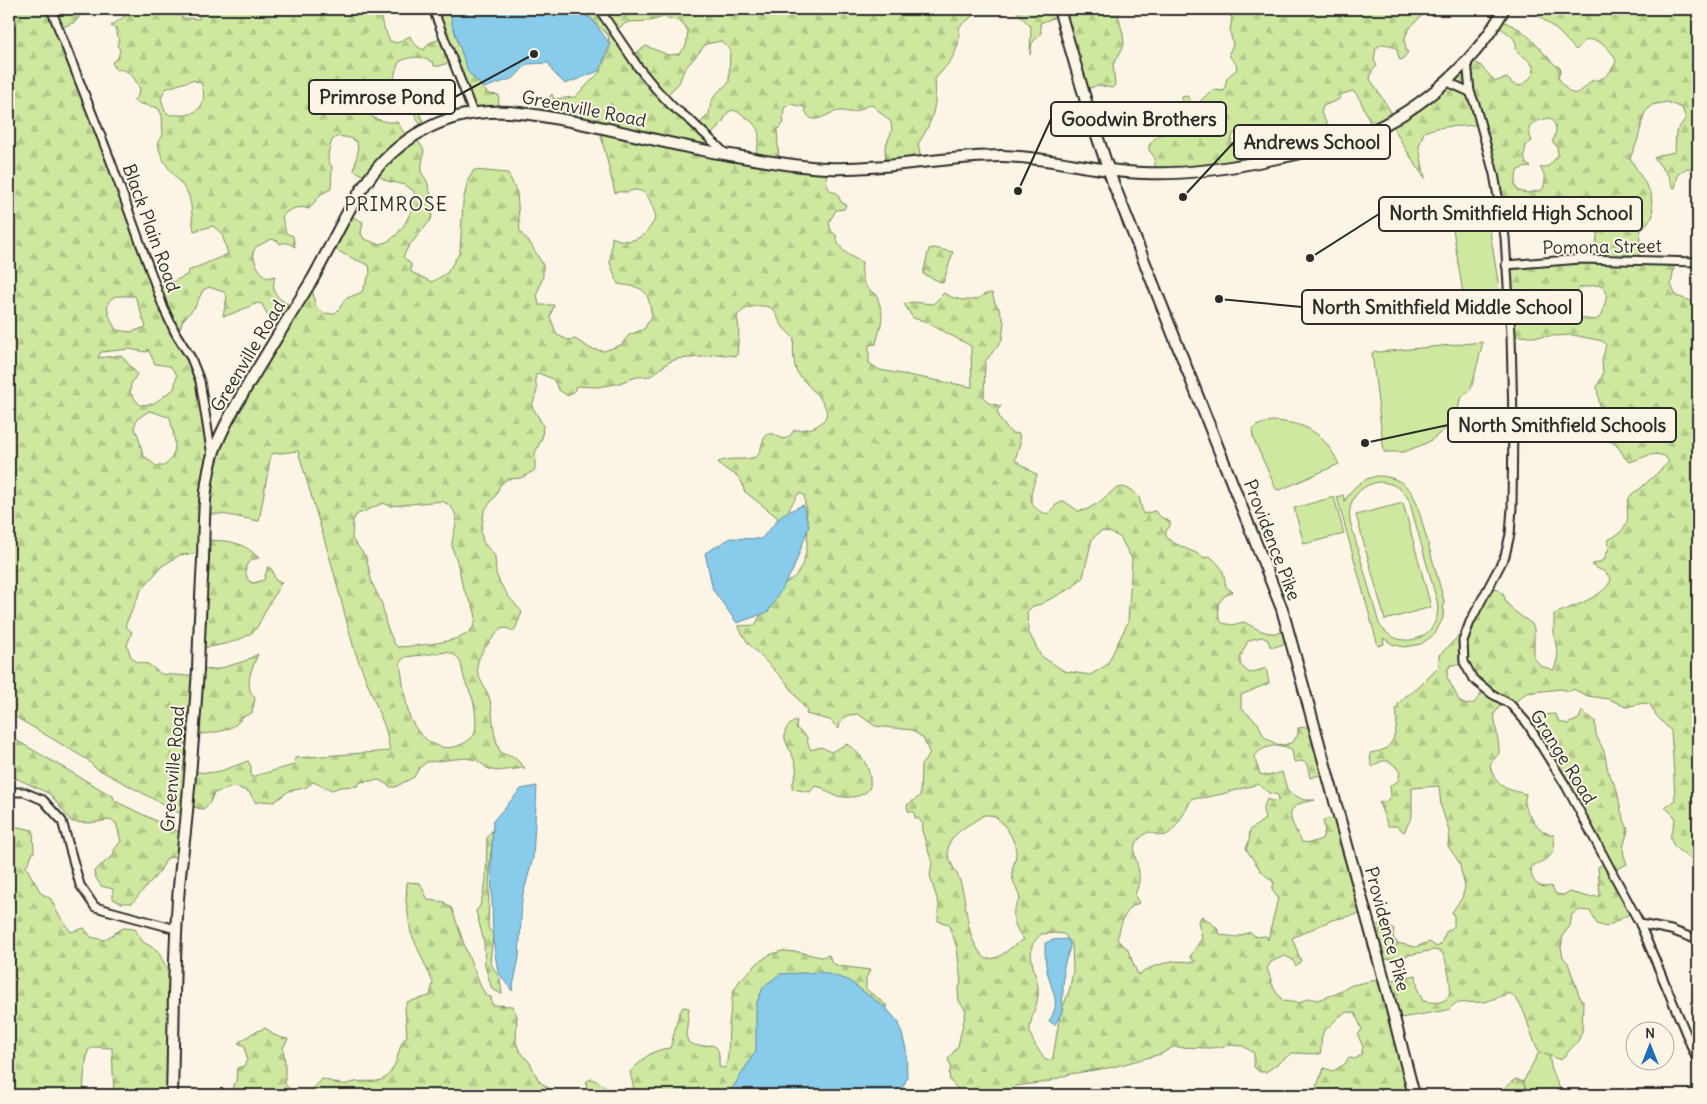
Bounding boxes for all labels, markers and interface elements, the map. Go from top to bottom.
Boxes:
callout: Primrose Pond [309,80,455,114]
text: Primrose Pond [319,85,445,109]
street label: Greenville Road [520,85,649,132]
callout: Goodwin Brothers [1051,102,1226,136]
text: Goodwin Brothers [1061,107,1217,131]
callout: Andrews School [1234,125,1390,159]
text: Andrews School [1244,130,1380,154]
street label: Black Plain Road [118,161,185,295]
district label: PRIMROSE [344,192,448,216]
callout: North Smithfield High School [1379,197,1642,231]
text: North Smithfield High School [1389,201,1633,225]
street label: Pomona Street [1542,234,1662,259]
callout: North Smithfield Middle School [1302,290,1582,324]
street label: Greenville Road [205,295,290,416]
text: North Smithfield Middle School [1312,295,1572,319]
callout: North Smithfield Schools [1448,408,1676,442]
text: North Smithfield Schools [1458,413,1666,437]
street label: Providence Pike [1239,476,1306,604]
street label: Greenville Road [156,705,190,833]
street label: Grange Road [1525,705,1602,809]
street label: Providence Pike [1360,864,1415,994]
north arrow [1624,1022,1674,1072]
text: N [1645,1024,1655,1042]

